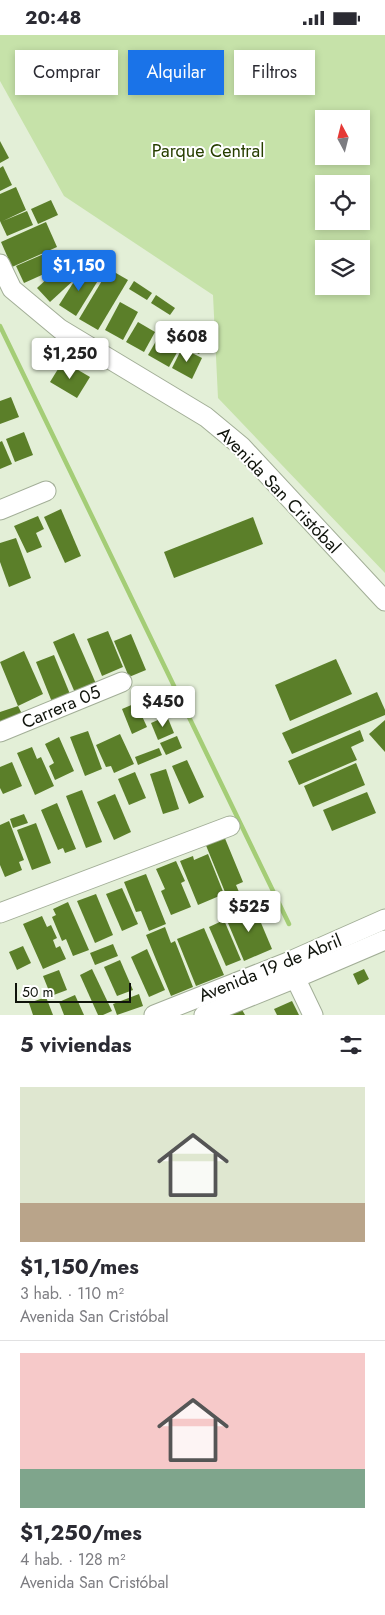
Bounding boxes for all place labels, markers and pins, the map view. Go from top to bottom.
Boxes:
pin: $1,150 [38,249,120,292]
pin: $608 [157,321,217,363]
pin: $1,250 [29,337,111,380]
pin: $450 [133,685,193,728]
pin: $525 [219,891,279,933]

